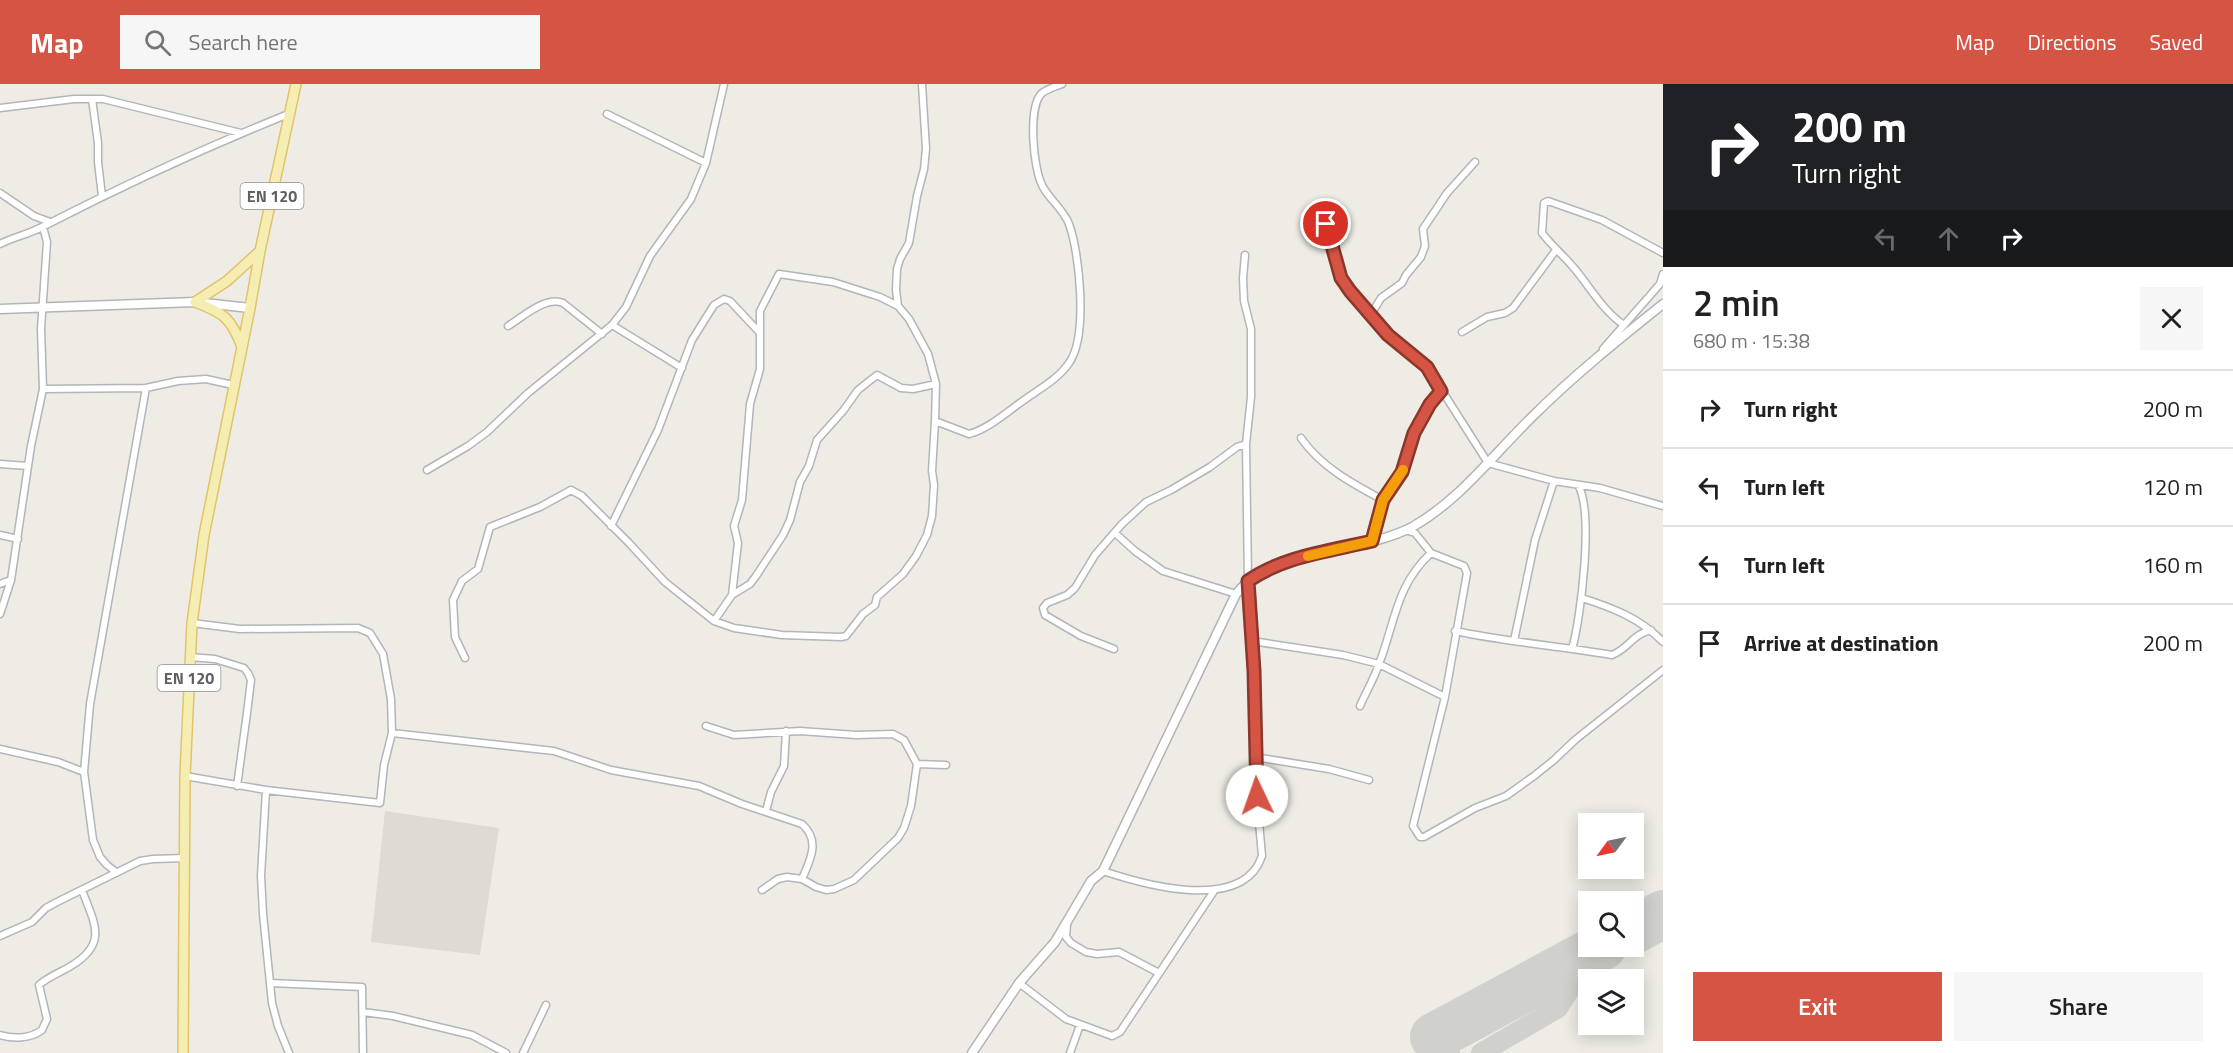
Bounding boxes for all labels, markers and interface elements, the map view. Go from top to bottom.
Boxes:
search box [120,15,540,69]
text: Map [30,21,84,64]
text: Search here [189,25,298,59]
icon: search [141,26,174,59]
text: Map [1955,26,1995,58]
text: Directions [2028,26,2117,58]
text: Saved [2150,26,2203,58]
text: 200 m [1792,94,1907,158]
icon: right [1693,108,1771,186]
text: Turn right [1792,152,1901,193]
road number: EN 120 [240,183,304,209]
pin [1300,198,1351,249]
icon: arrive [1309,207,1342,240]
icon: left [1869,222,1902,255]
icon: ahead [1932,222,1965,255]
icon: right [1995,222,2028,255]
text: 2 min [1693,275,1780,330]
button: close [2140,287,2203,350]
text: 680 m · 15:38 [1693,325,1810,356]
text: Turn right [1744,392,1838,426]
text: 200 m [2143,392,2203,426]
icon: right [1693,393,1726,426]
text: Turn left [1744,470,1825,504]
text: 120 m [2143,470,2203,504]
icon: left [1693,471,1726,504]
text: Turn left [1744,548,1825,582]
text: 160 m [2143,548,2203,582]
icon: left [1693,549,1726,582]
text: Arrive at destination [1744,626,1939,660]
text: 200 m [2143,626,2203,660]
icon: arrive [1693,627,1726,660]
road number: EN 120 [158,665,220,691]
position arrow [1225,764,1289,828]
north arrow [1578,813,1644,879]
map controls [1578,813,1644,1035]
button: search [1578,891,1644,957]
button: layers [1578,969,1644,1035]
button: Exit [1693,972,1942,1041]
button: Share [1954,972,2203,1041]

